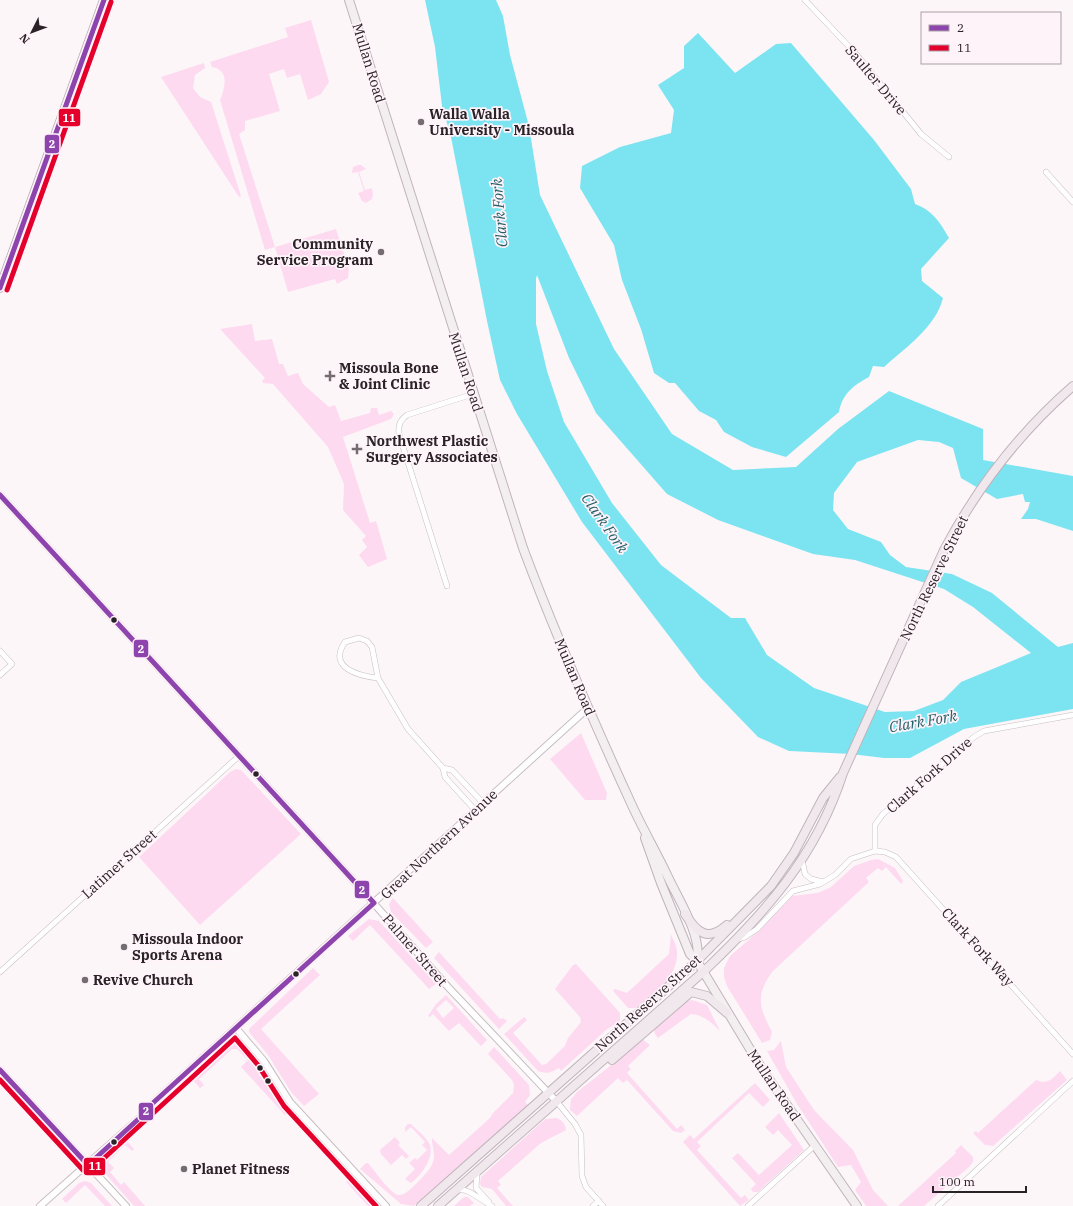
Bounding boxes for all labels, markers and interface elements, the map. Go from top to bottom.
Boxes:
north arrow [12,12,52,52]
legend [921,12,1061,64]
text: 2 [957,20,964,35]
street label: Mullan Road [348,21,390,106]
text: N [16,31,33,47]
text: 11 [957,40,971,55]
street label: Saulter Drive [841,41,911,119]
place label: Walla Walla University - Missoula [429,105,575,139]
line badge: 11 [58,108,81,127]
text: 11 [62,111,76,125]
marker: Walla Walla University - Missoula [416,117,426,127]
line badge: 2 [44,134,60,154]
text: 2 [49,137,55,151]
water label: Clark Fork [487,178,511,248]
place label: Community Service Program [257,235,373,269]
marker: Community Service Program [376,247,386,257]
street label: Mullan Road [445,330,487,414]
place label: Missoula Bone & Joint Clinic [339,359,439,393]
marker: Missoula Bone & Joint Clinic [324,370,336,382]
place label: Northwest Plastic Surgery Associates [366,432,498,466]
marker: Northwest Plastic Surgery Associates [351,443,363,455]
water label: Clark Fork [577,489,633,557]
street label: North Reserve Street [896,512,972,644]
unlabelled marker [109,615,119,625]
street label: Mullan Road [551,636,600,719]
line badge: 2 [133,639,149,658]
text: 2 [138,642,144,656]
water label: Clark Fork [887,706,959,736]
street label: Clark Fork Drive [882,733,976,817]
unlabelled marker [251,769,261,779]
street label: Great Northern Avenue [377,785,501,903]
street label: Latimer Street [78,826,160,902]
line badge: 2 [354,880,370,899]
text: 2 [359,883,365,897]
street label: Clark Fork Way [938,904,1018,991]
street label: Palmer Street [379,910,451,990]
place label: Missoula Indoor Sports Arena [132,930,243,964]
marker: Missoula Indoor Sports Arena [119,942,129,952]
street label: North Reserve Street [591,950,705,1056]
unlabelled marker [291,969,301,979]
place label: Revive Church [93,971,193,989]
marker: Revive Church [80,975,90,985]
street label: Mullan Road [743,1046,805,1125]
unlabelled marker [255,1063,265,1073]
unlabelled marker [263,1076,273,1086]
line badge: 2 [138,1102,154,1121]
text: 2 [143,1104,149,1118]
unlabelled marker [109,1137,119,1147]
line badge: 11 [83,1157,106,1176]
text: 11 [88,1159,102,1173]
place label: Planet Fitness [192,1160,290,1178]
marker: Planet Fitness [179,1164,189,1174]
scale bar [933,1168,1026,1194]
text: 100 m [939,1174,975,1189]

